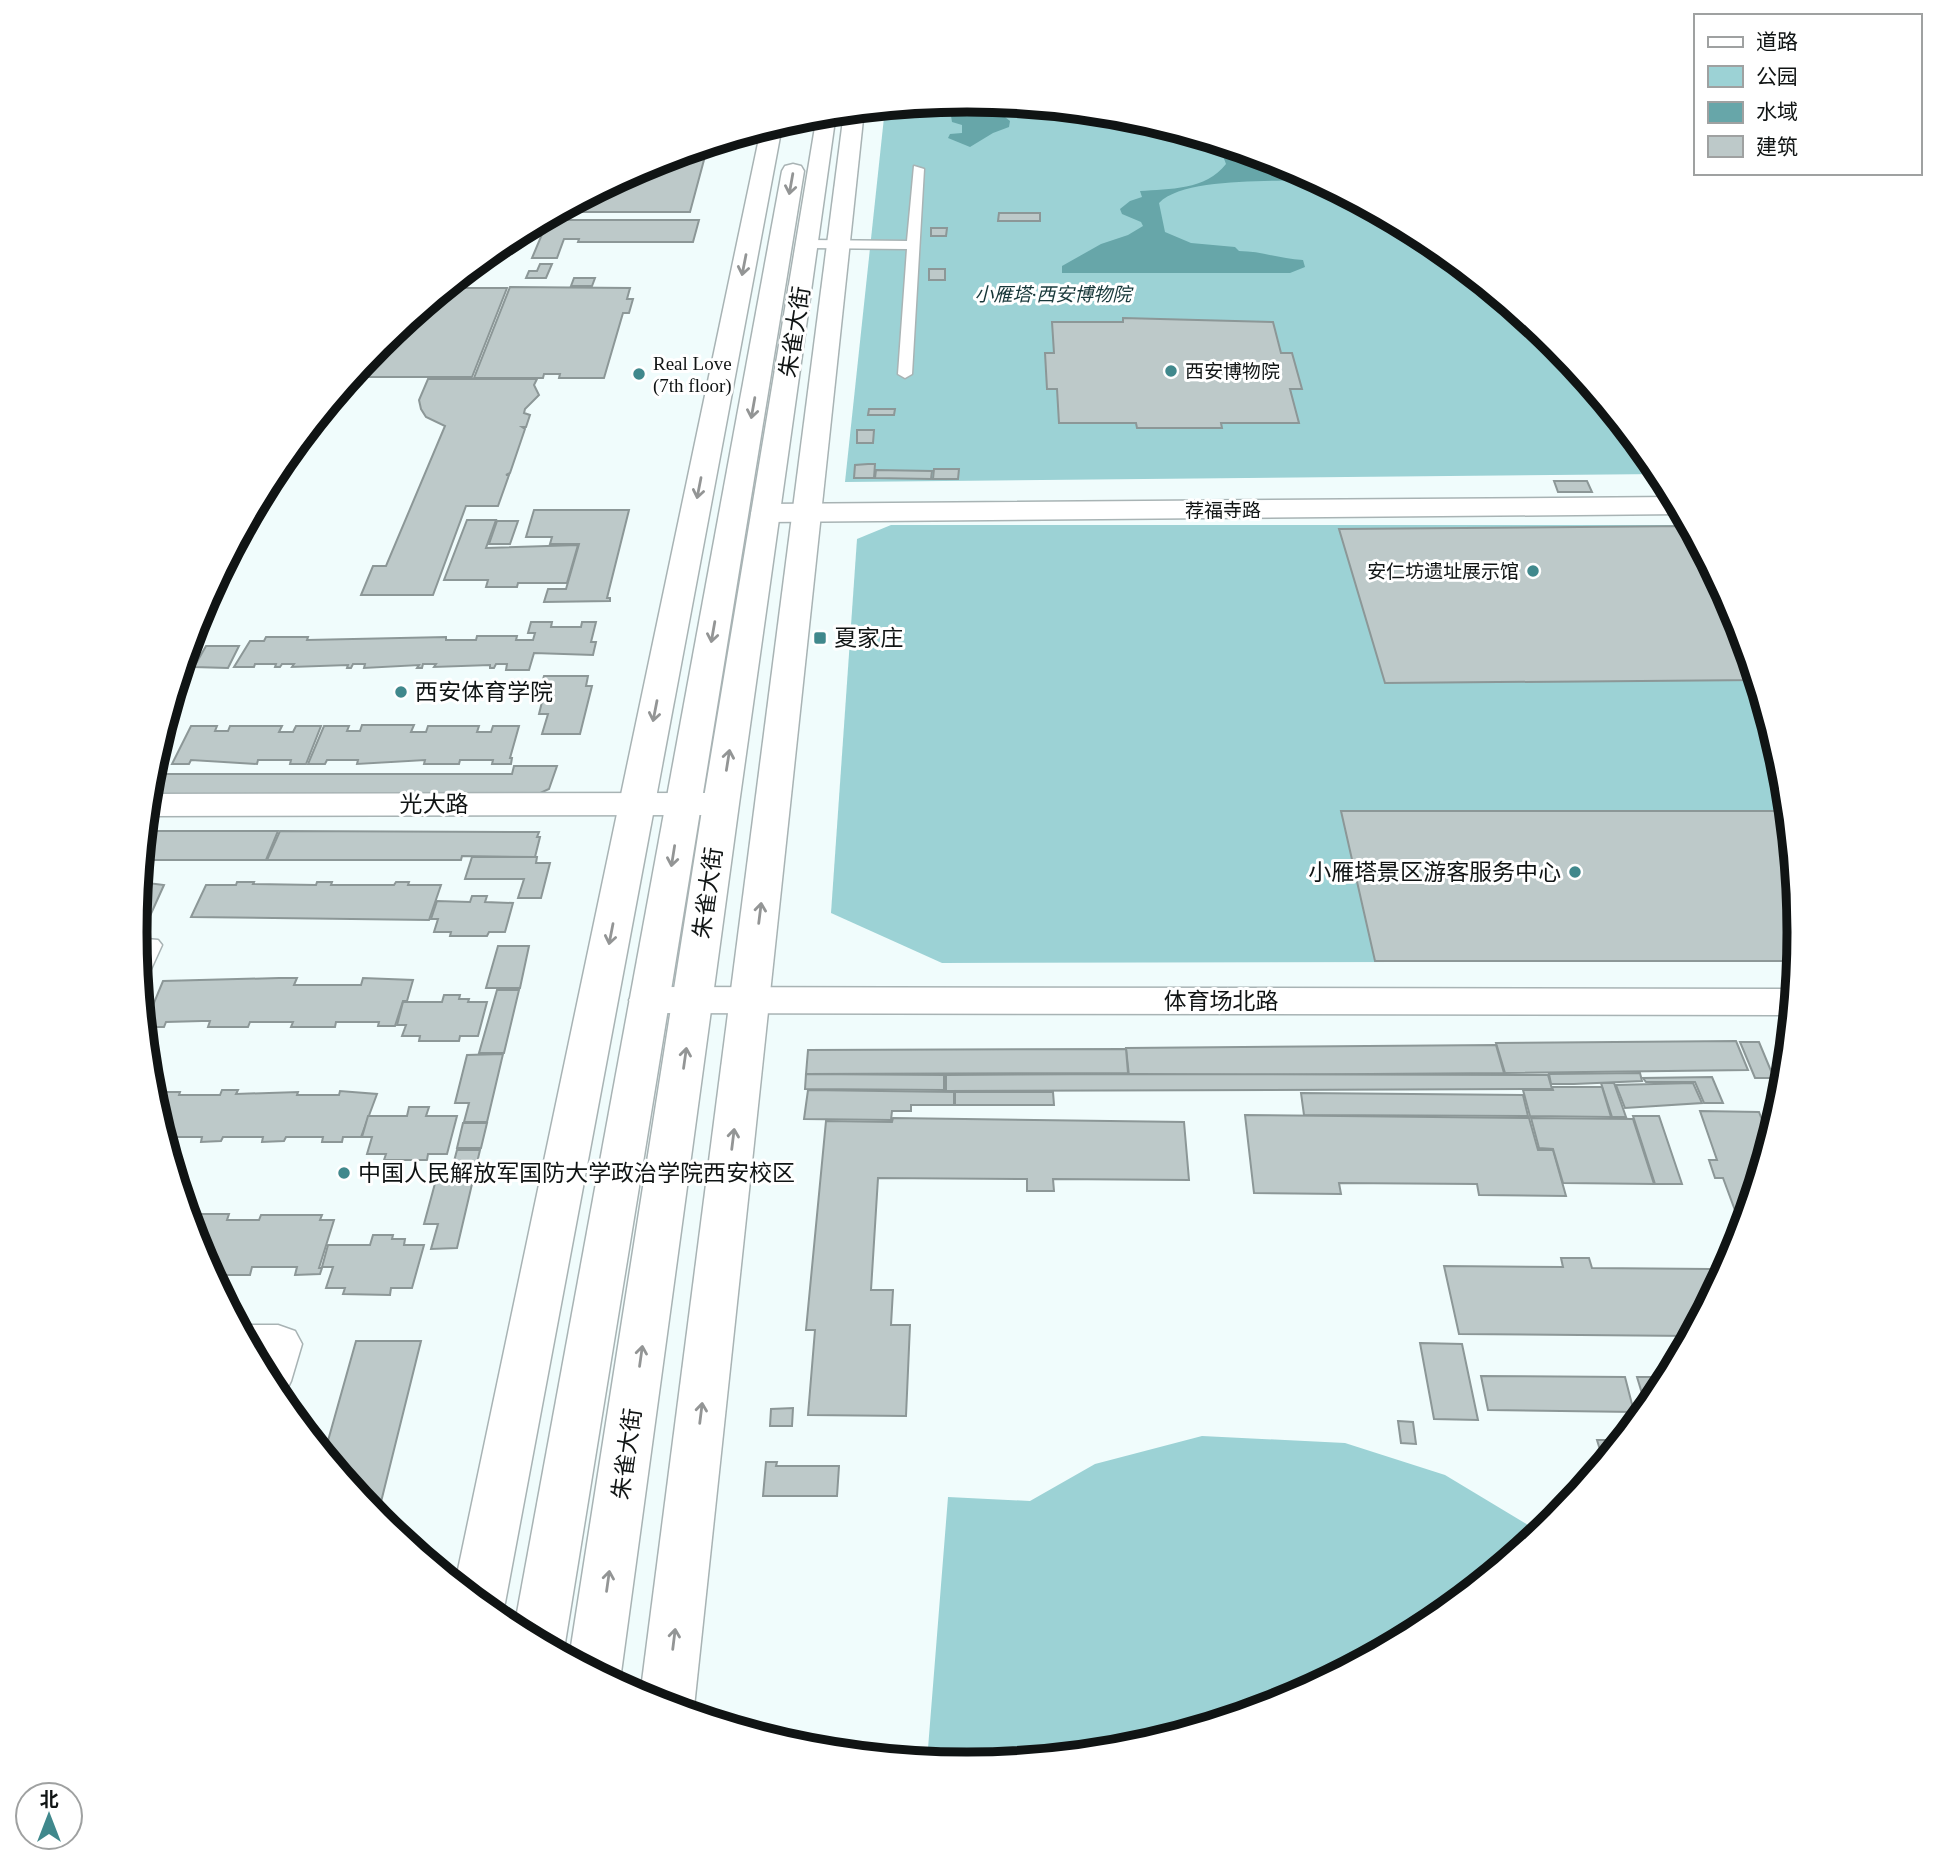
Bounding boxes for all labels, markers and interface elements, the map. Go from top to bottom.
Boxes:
legend [1694,14,1921,175]
text: 道路 [1756,30,1798,54]
text: 公园 [1756,65,1798,89]
text: 水域 [1756,100,1798,124]
text: 建筑 [1756,135,1798,159]
one-way arrow [784,172,797,195]
one-way arrow [736,253,750,276]
park label: 小雁塔·西安博物院 [975,284,1134,305]
street label: 朱雀大街 [775,285,815,379]
place label: Real Love (7th floor) [653,353,732,397]
place label: 西安博物院 [1185,361,1280,382]
marker: 西安博物院 [1163,363,1179,379]
marker: Real Love (7th floor) [631,366,647,382]
one-way arrow [746,396,759,419]
one-way arrow [692,476,706,499]
street label: 荐福寺路 [1185,500,1261,521]
place label: 安仁坊遗址展示馆 [1367,561,1519,582]
marker: 安仁坊遗址展示馆 [1525,563,1541,579]
one-way arrow [706,620,719,643]
place label: 夏家庄 [834,626,903,651]
marker: 夏家庄 [812,630,828,646]
place label: 西安体育学院 [415,680,553,705]
marker: 西安体育学院 [393,684,409,700]
one-way arrow [648,699,661,722]
one-way arrow [722,749,735,772]
street label: 光大路 [400,792,469,817]
one-way arrow [666,844,679,867]
street label: 朱雀大街 [689,846,727,940]
place label: 小雁塔景区游客服务中心 [1308,860,1561,885]
marker: 小雁塔景区游客服务中心 [1567,864,1583,880]
one-way arrow [753,902,766,925]
one-way arrow [603,922,617,945]
street label: 体育场北路 [1164,989,1279,1014]
one-way arrow [678,1047,691,1070]
one-way arrow [727,1128,740,1151]
place label: 中国人民解放军国防大学政治学院西安校区 [358,1161,795,1186]
marker: 中国人民解放军国防大学政治学院西安校区 [336,1165,352,1181]
one-way arrow [635,1345,648,1368]
one-way arrow [694,1402,707,1425]
street label: 朱雀大街 [608,1407,646,1501]
one-way arrow [602,1570,615,1593]
one-way arrow [668,1628,681,1651]
north arrow [14,1781,84,1851]
text: 北 [39,1789,59,1810]

